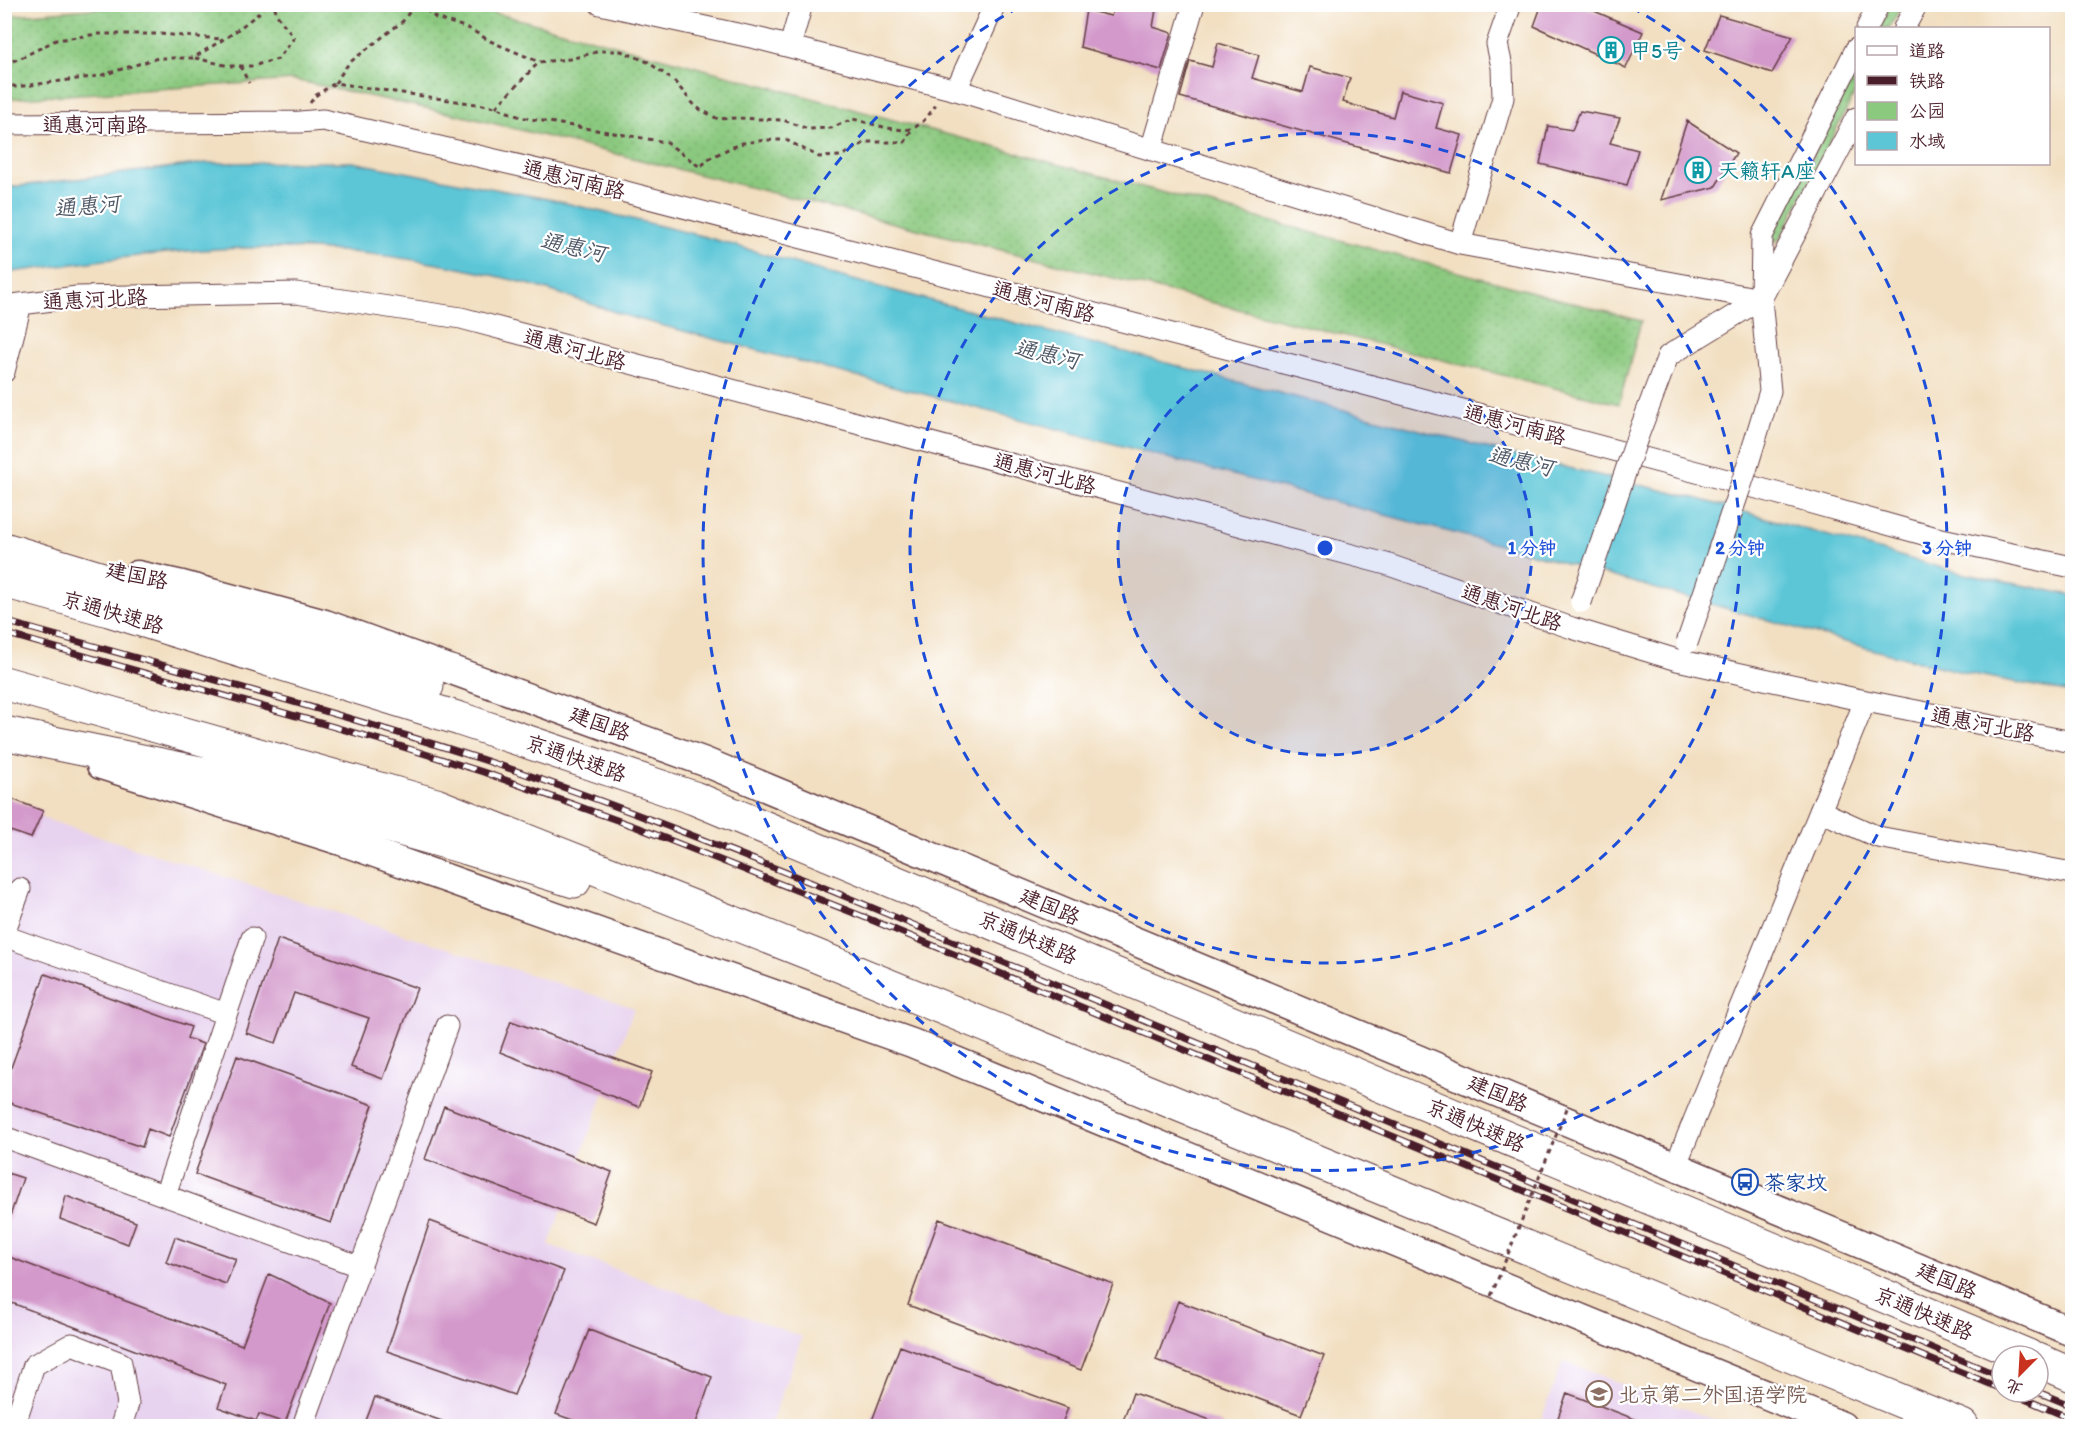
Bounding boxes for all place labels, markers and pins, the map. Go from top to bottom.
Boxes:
building icon: 甲5号 [1596,35,1626,65]
place label: 甲5号 [1630,38,1683,63]
building icon: 天籁轩A座 [1683,155,1713,185]
place label: 天籁轩A座 [1718,158,1815,183]
centre of rings [1315,538,1335,558]
bus stop icon: 茶家坟 [1730,1167,1760,1197]
place label: 茶家坟 [1764,1170,1827,1195]
school or university icon: 北京第二外国语学院 [1584,1379,1614,1409]
place label: 北京第二外国语学院 [1618,1382,1807,1407]

